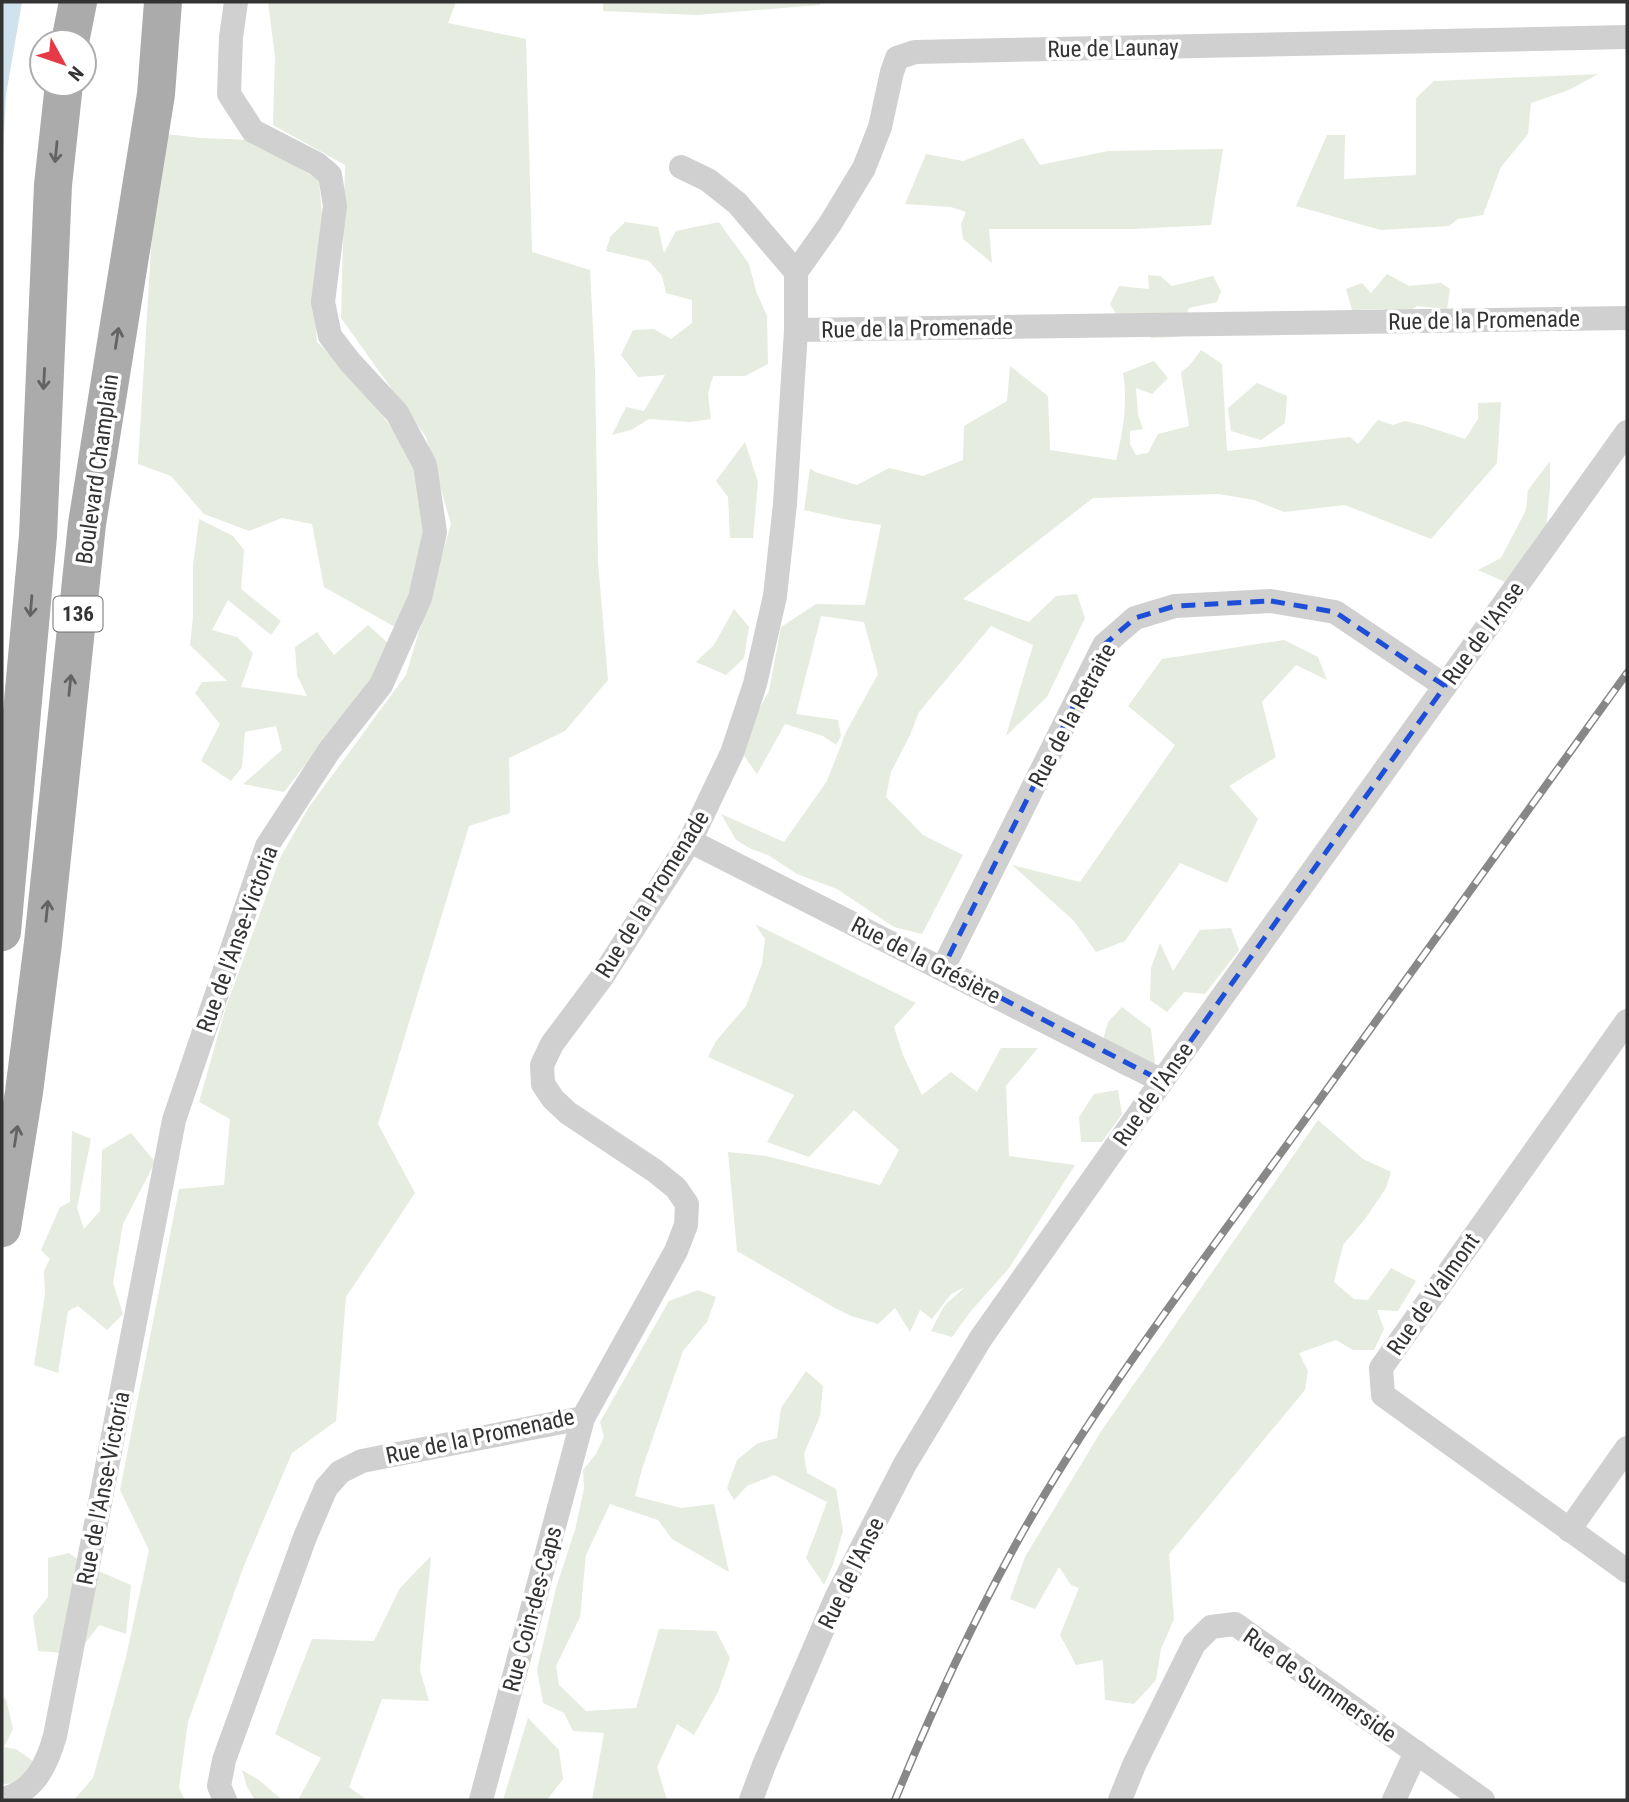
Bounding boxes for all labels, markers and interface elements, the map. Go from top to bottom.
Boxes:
north arrow [28,28,98,98]
street label: Rue de Launay [1047,34,1179,63]
text: N [63,62,88,85]
one-way arrow [50,140,63,163]
street label: Rue de la Promenade [1388,305,1580,336]
street label: Rue de la Promenade [821,313,1013,344]
one-way arrow [111,327,124,350]
one-way arrow [38,367,51,390]
street label: Boulevard Champlain [71,372,124,566]
street label: Rue de l'Anse [1437,577,1530,690]
one-way arrow [24,594,37,617]
road number: 136 [54,596,102,632]
street label: Rue de la Retraite [1023,639,1122,792]
one-way arrow [64,674,77,696]
street label: Rue de la Promenade [590,806,715,983]
street label: Rue de l'Anse-Victoria [191,842,284,1036]
one-way arrow [40,900,53,923]
street label: Rue de la Grésière [847,911,1005,1010]
street label: Rue de l'Anse [1108,1037,1199,1151]
one-way arrow [10,1125,23,1148]
street label: Rue de Valmont [1382,1228,1485,1360]
street label: Rue de l'Anse-Victoria [71,1389,135,1587]
street label: Rue de la Promenade [383,1403,577,1470]
street label: Rue de l'Anse [813,1513,890,1633]
street label: Rue Coin-des-Caps [497,1523,568,1695]
street label: Rue de Summerside [1238,1623,1401,1748]

